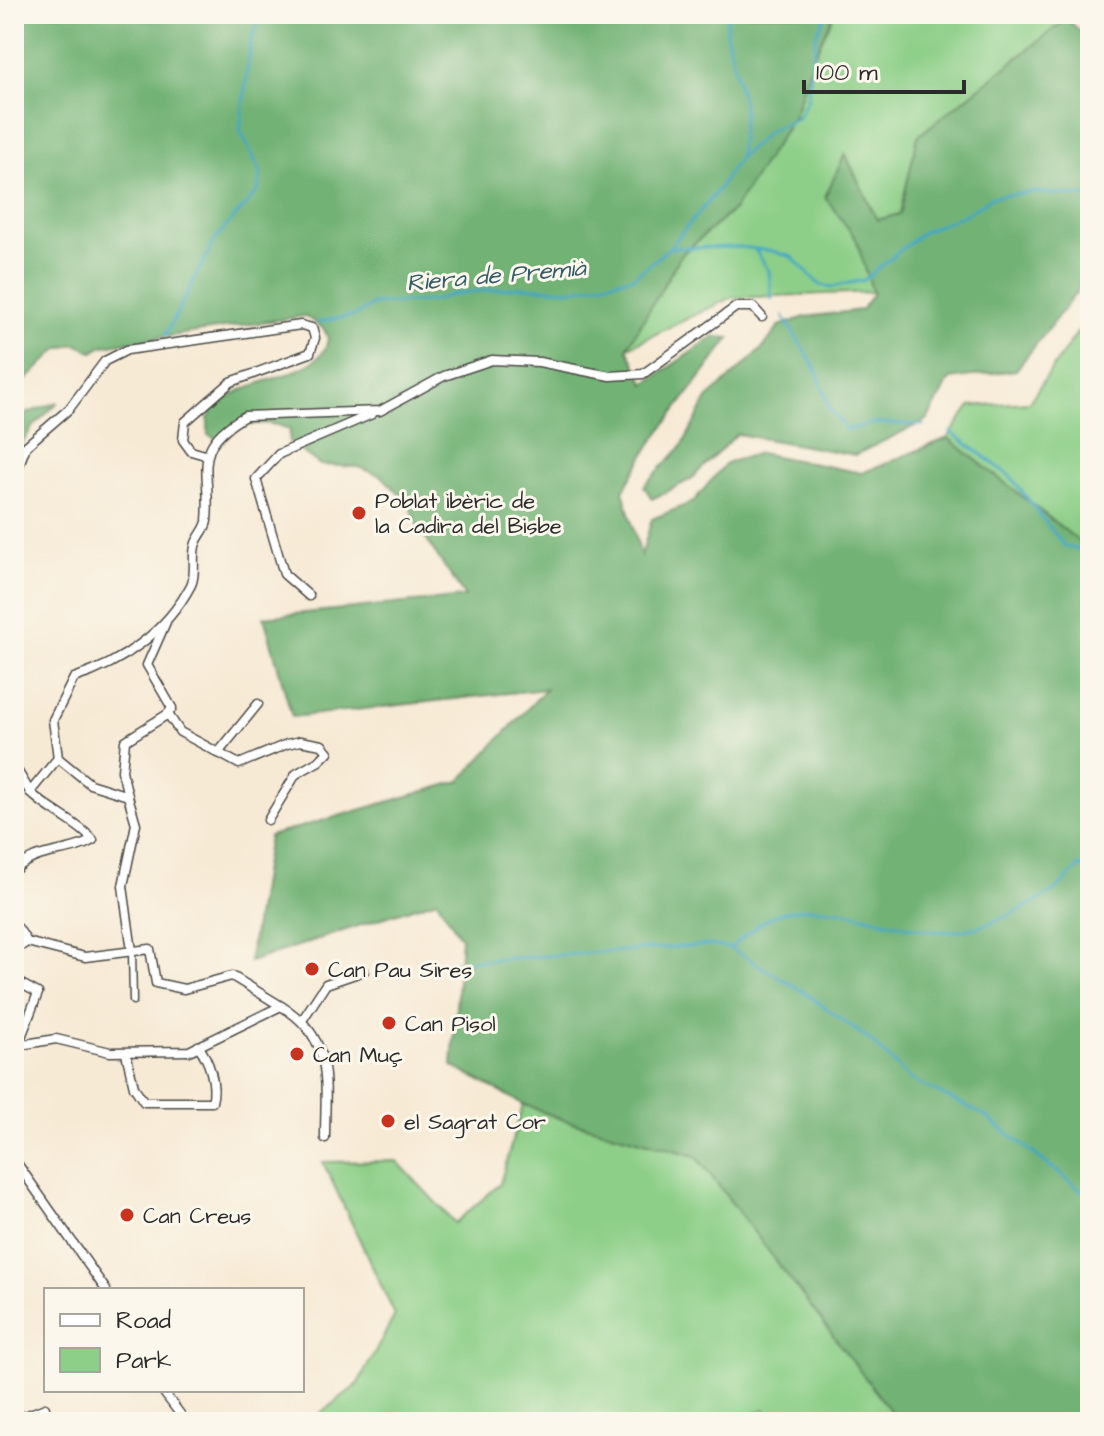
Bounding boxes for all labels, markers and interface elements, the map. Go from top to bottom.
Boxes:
scale bar [804,44,964,94]
text: 100 m [816,56,878,90]
water label: Riera de Premià [405,251,589,301]
place label: Poblat ibèric de la Cadira del Bisbe [375,486,562,542]
marker: Poblat ibèric de la Cadira del Bisbe [350,504,368,522]
place label: Can Pau Sires [328,955,472,986]
marker: Can Pau Sires [303,960,321,978]
place label: Can Pisol [405,1009,496,1040]
marker: Can Pisol [380,1014,398,1032]
place label: Can Muç [313,1040,403,1071]
marker: Can Muç [288,1045,306,1063]
place label: el Sagrat Cor [404,1107,546,1139]
marker: el Sagrat Cor [379,1112,397,1130]
place label: Can Creus [143,1201,251,1232]
marker: Can Creus [118,1206,136,1224]
legend [44,1288,304,1392]
text: Road [116,1304,171,1338]
text: Park [116,1344,172,1378]

